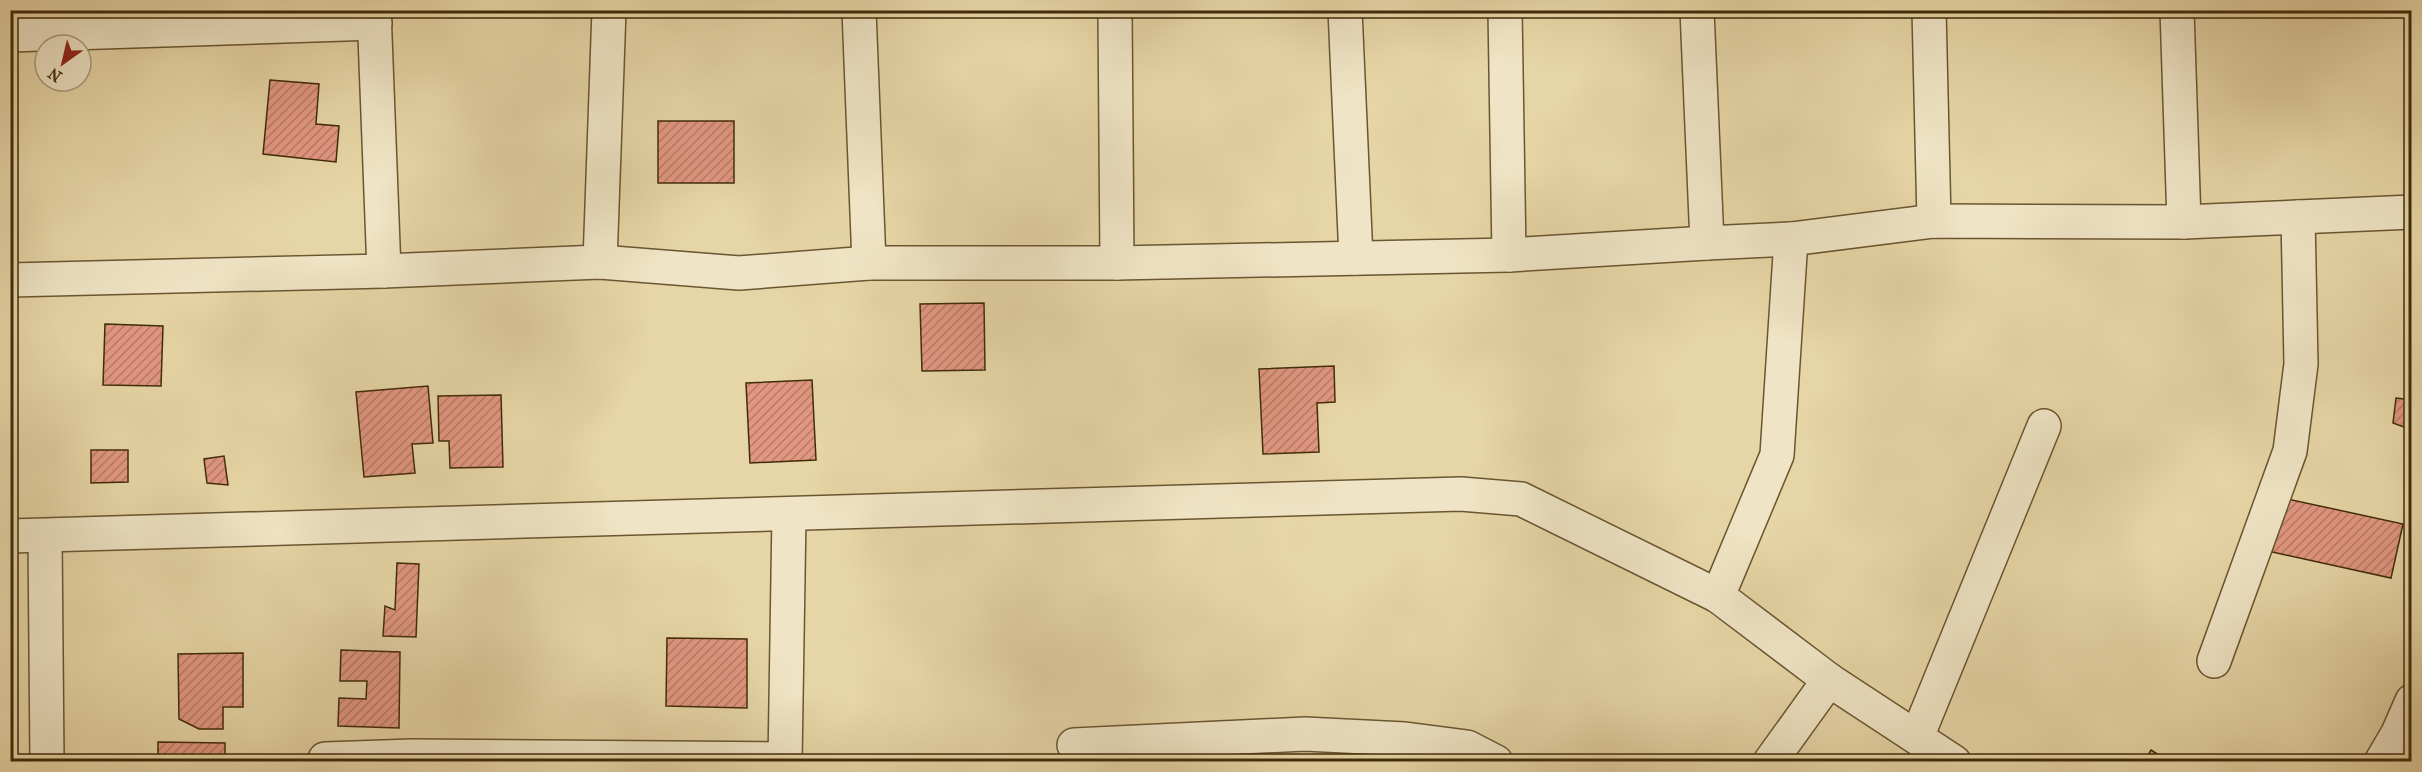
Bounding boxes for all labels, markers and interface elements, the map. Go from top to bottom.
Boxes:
north arrow [33,33,93,93]
text: N [44,63,65,86]

